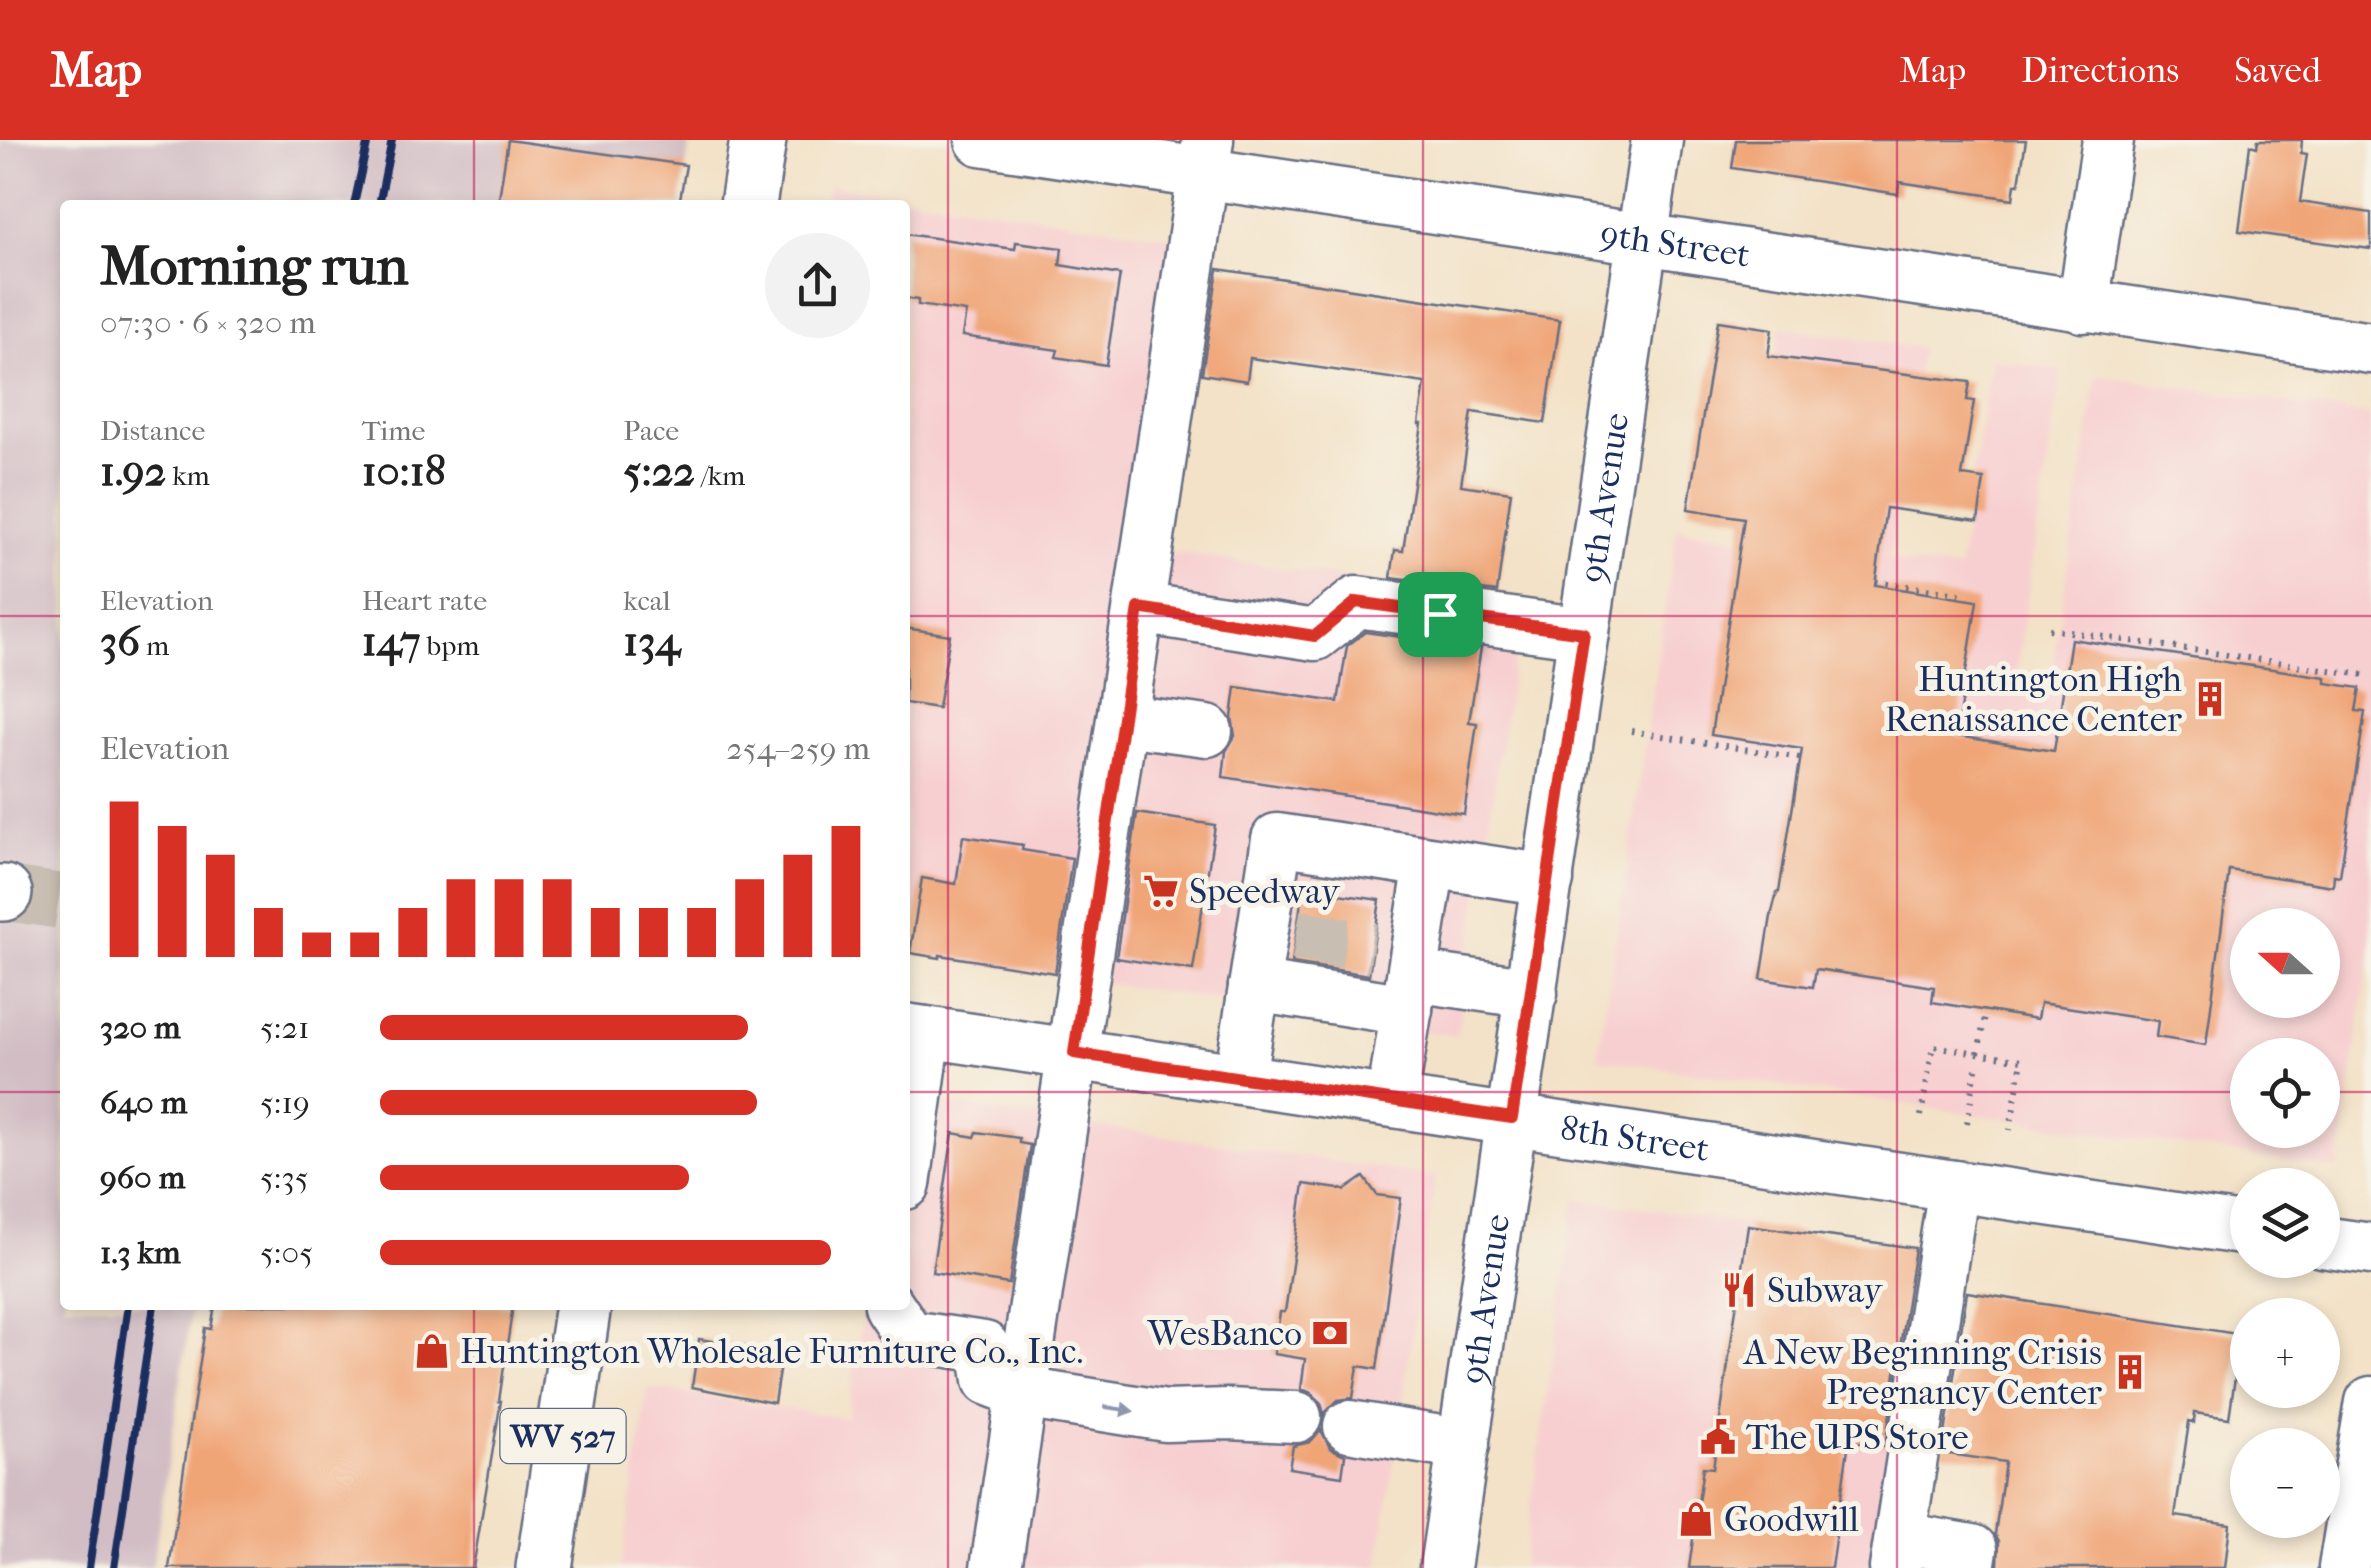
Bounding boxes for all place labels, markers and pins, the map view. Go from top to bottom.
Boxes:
pin [1398,572,1483,657]
place label: Huntington High Renaissance Center [1885,659,2182,740]
building icon: Huntington High Renaissance Center [2191,680,2229,718]
place label: Speedway [1189,871,1341,912]
supermarket icon: Speedway [1142,872,1180,910]
place label: Subway [1767,1270,1884,1311]
restaurant icon: Subway [1720,1271,1758,1309]
place label: WesBanco [1147,1313,1302,1354]
bank icon: WesBanco [1311,1314,1349,1352]
place label: Huntington Wholesale Furniture Co., Inc. [460,1331,1083,1372]
shop icon: Huntington Wholesale Furniture Co., Inc. [413,1332,451,1370]
place label: A New Beginning Crisis Pregnancy Center [1742,1332,2102,1413]
building icon: A New Beginning Crisis Pregnancy Center [2111,1353,2149,1391]
place label: The UPS Store [1746,1417,1969,1458]
public building icon: The UPS Store [1699,1418,1737,1456]
place label: Goodwill [1724,1499,1859,1540]
shop icon: Goodwill [1677,1500,1715,1538]

